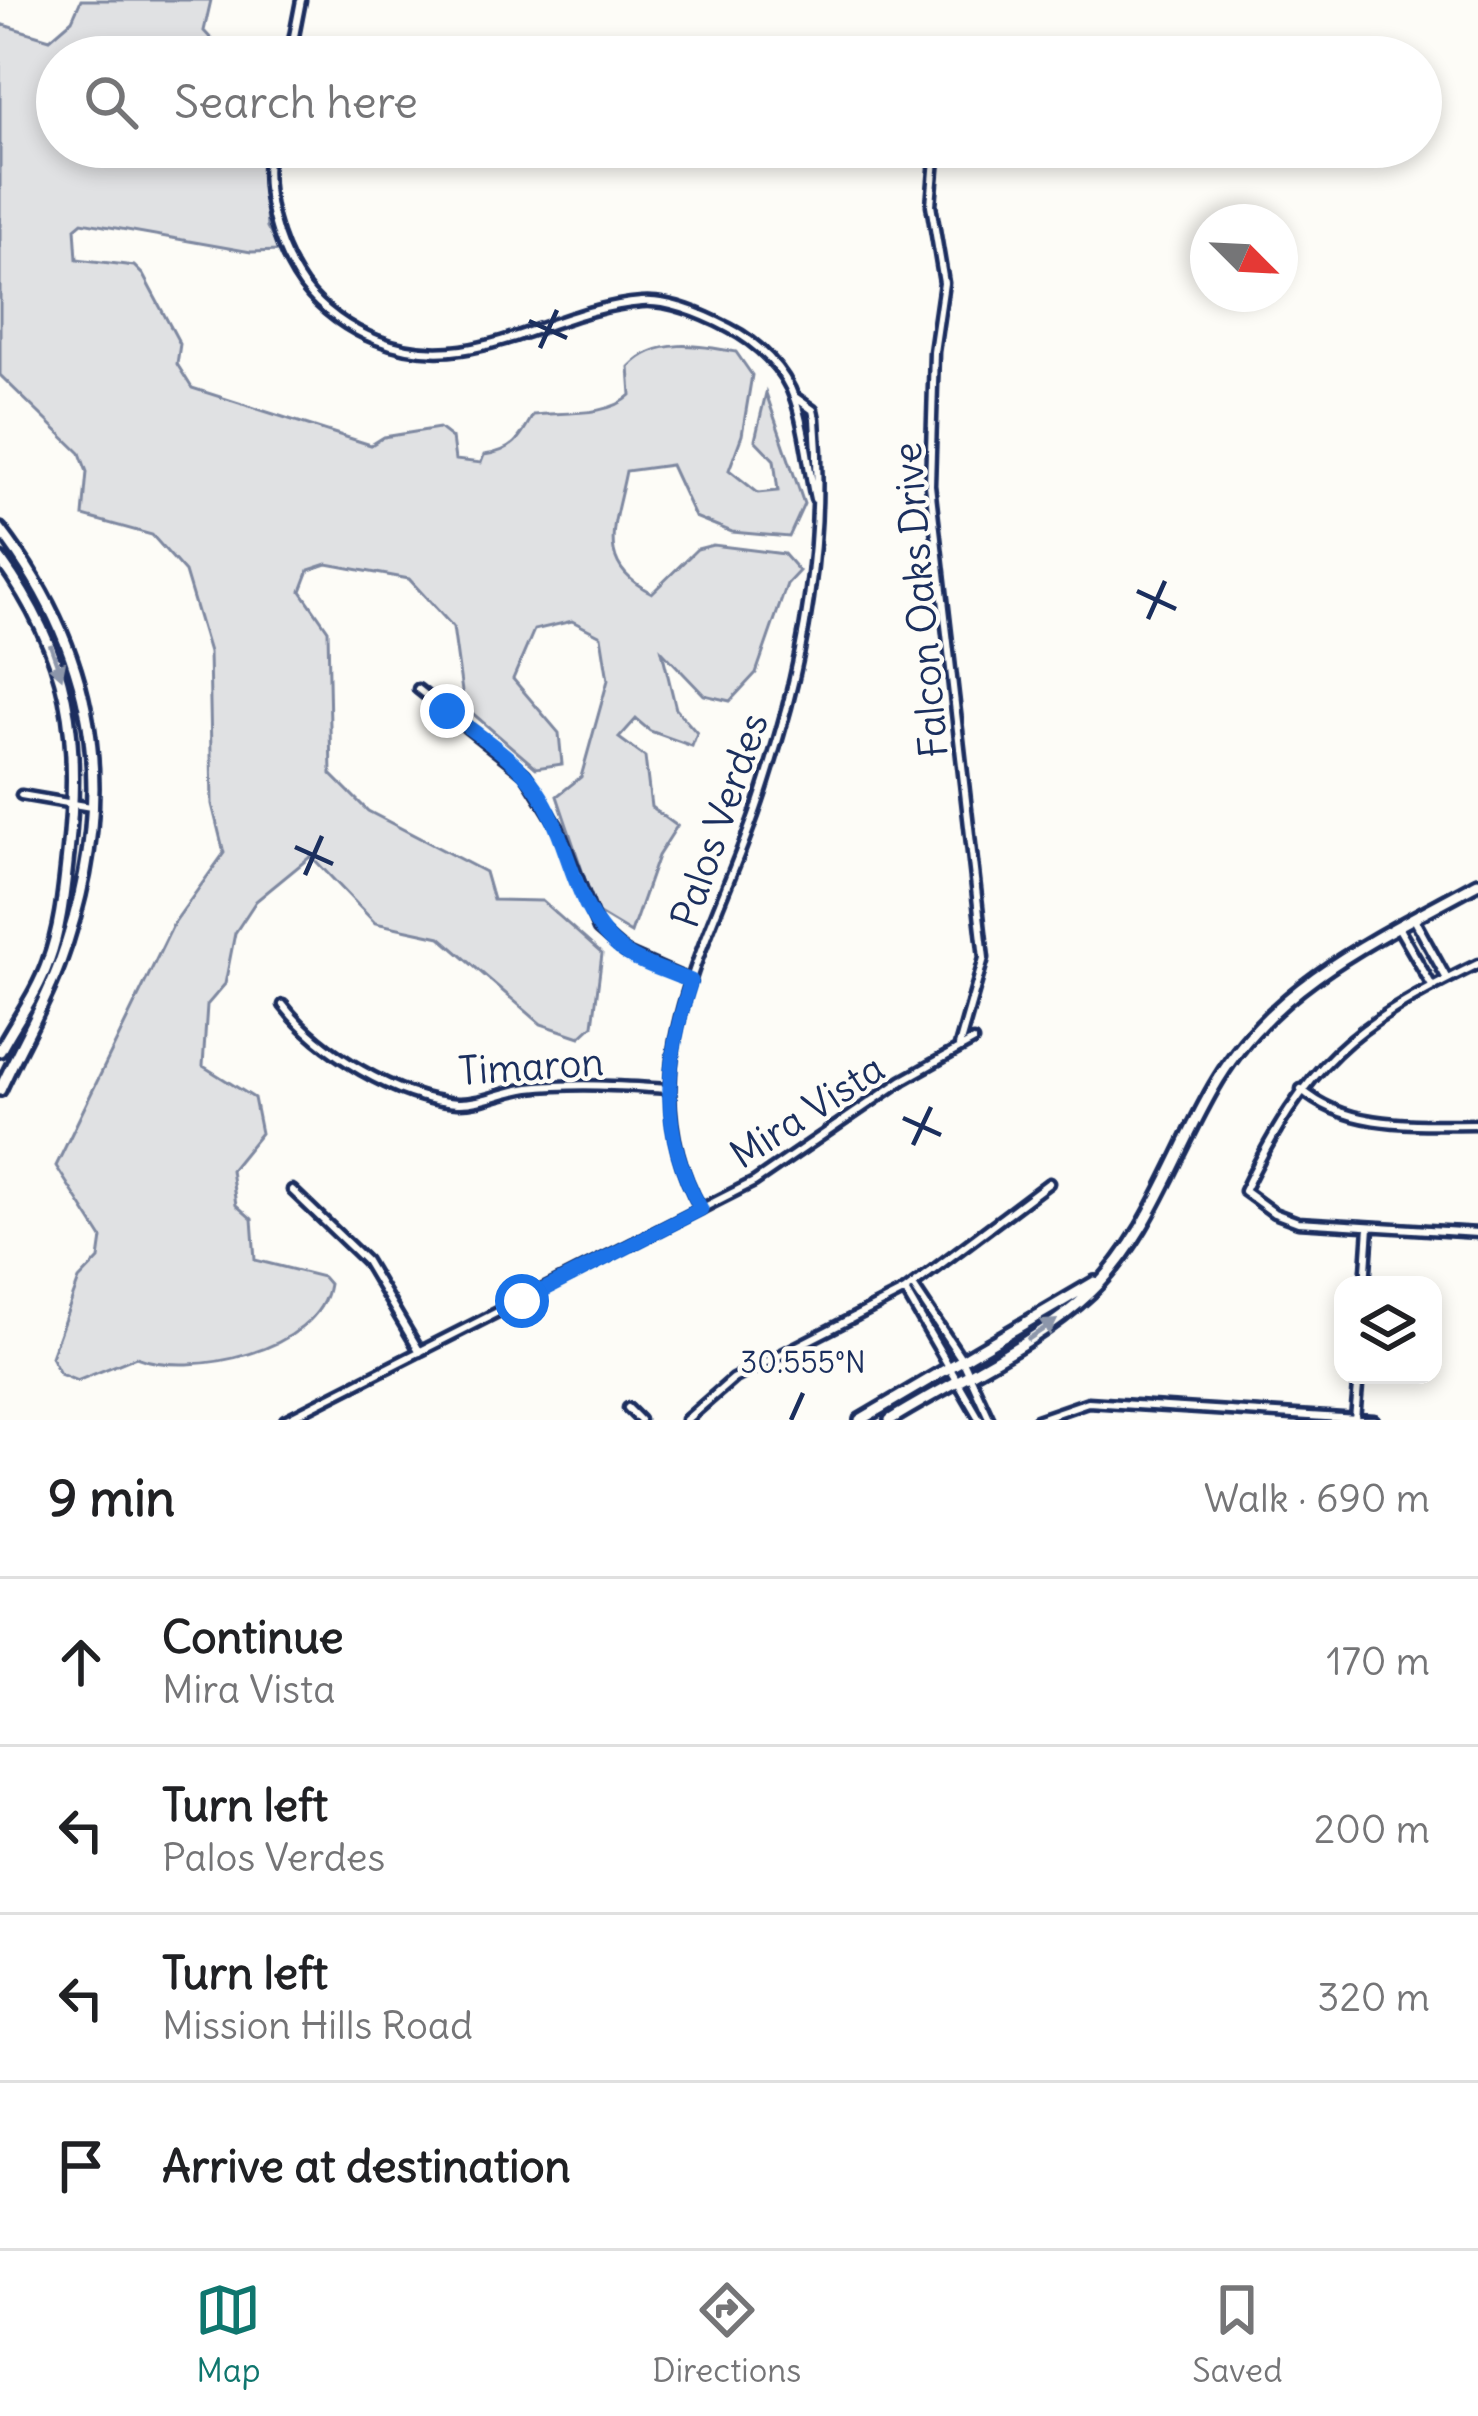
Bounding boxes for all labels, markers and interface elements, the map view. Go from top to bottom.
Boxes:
search box [36,36,1442,168]
icon: search [78,69,144,135]
text: Search here [174,74,418,130]
north arrow [1190,204,1298,312]
street label: Falcon Oaks Drive [882,440,959,760]
one-way arrow [47,643,66,679]
route end [420,684,474,738]
street label: Palos Verdes [660,707,779,934]
street label: Timaron [457,1037,605,1096]
street label: Mira Vista [721,1044,893,1179]
route start [495,1274,549,1328]
map controls [1334,1276,1442,1384]
button: layers [1334,1276,1442,1384]
one-way arrow [1025,1320,1058,1342]
text: 30.555°N [740,1343,866,1381]
text: 9 min [48,1466,175,1530]
text: Walk · 690 m [1204,1474,1430,1523]
text: Continue [162,1609,344,1665]
icon: ahead [48,1629,114,1695]
text: 170 m [1326,1637,1430,1686]
text: Mira Vista [162,1665,336,1714]
text: Turn left [162,1777,328,1833]
icon: left [48,1797,114,1863]
text: 200 m [1314,1805,1430,1854]
text: Palos Verdes [162,1833,385,1882]
text: Turn left [162,1945,328,2001]
icon: left [48,1965,114,2031]
text: 320 m [1317,1973,1430,2022]
text: Mission Hills Road [162,2001,473,2050]
icon: arrive [48,2133,114,2199]
text: Arrive at destination [162,2138,571,2194]
tab: Map [195,2277,261,2391]
tab: Directions [652,2277,801,2391]
tab: Saved [1192,2277,1283,2391]

